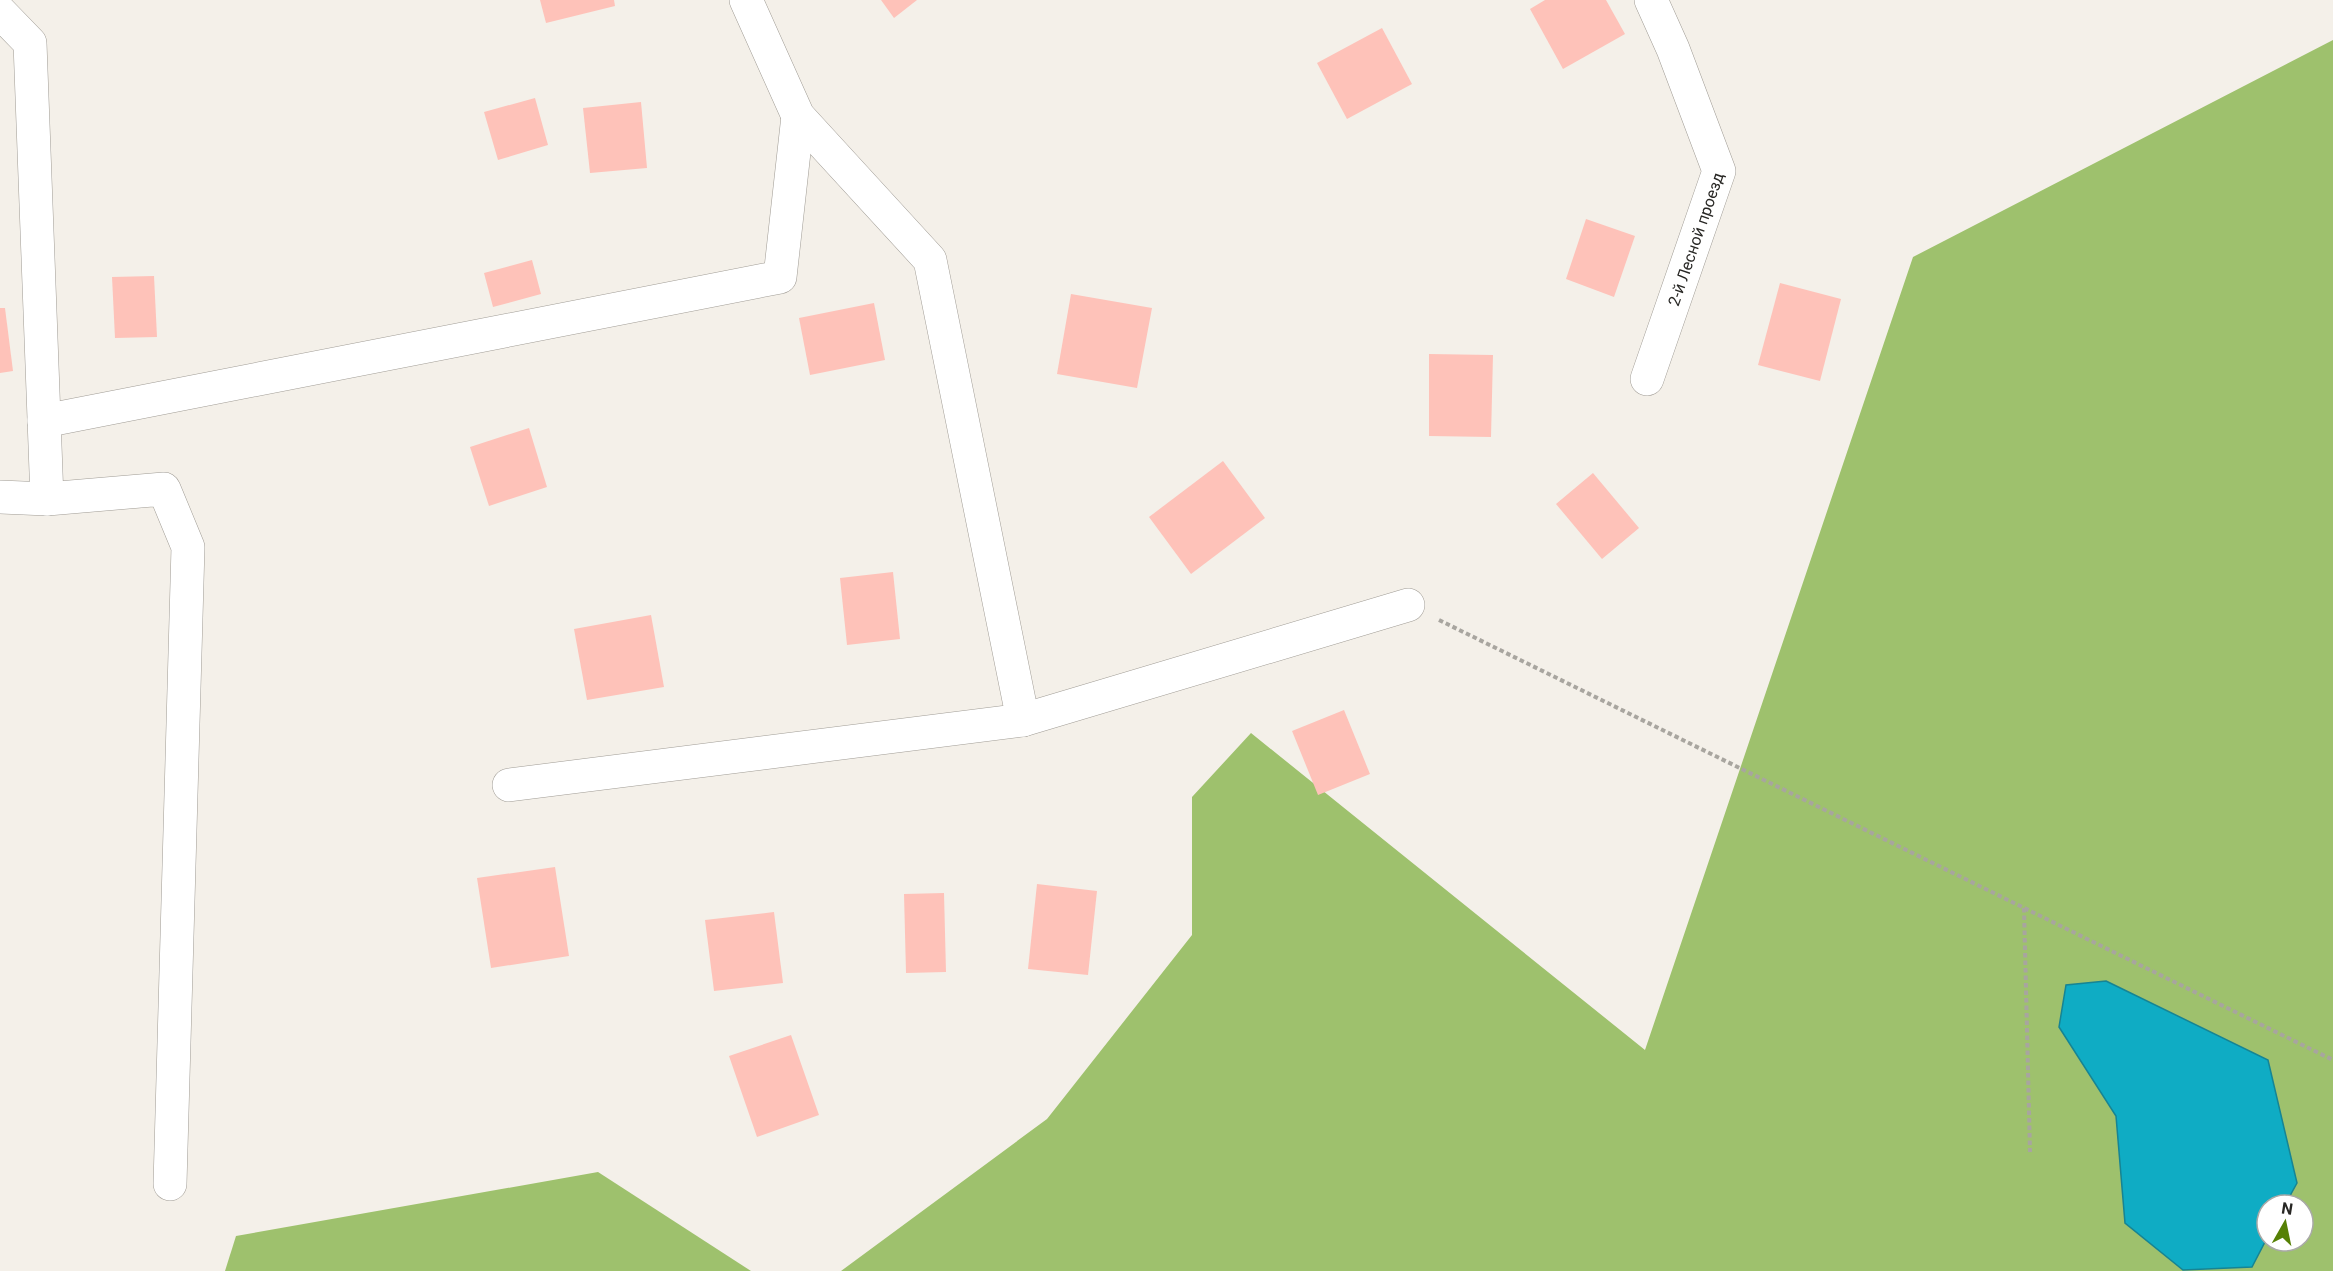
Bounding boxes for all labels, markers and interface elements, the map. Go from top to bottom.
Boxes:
street label: 2-й Лесной проезд [1664,170,1727,308]
north arrow [2255,1193,2315,1253]
text: N [2280,1198,2294,1219]

